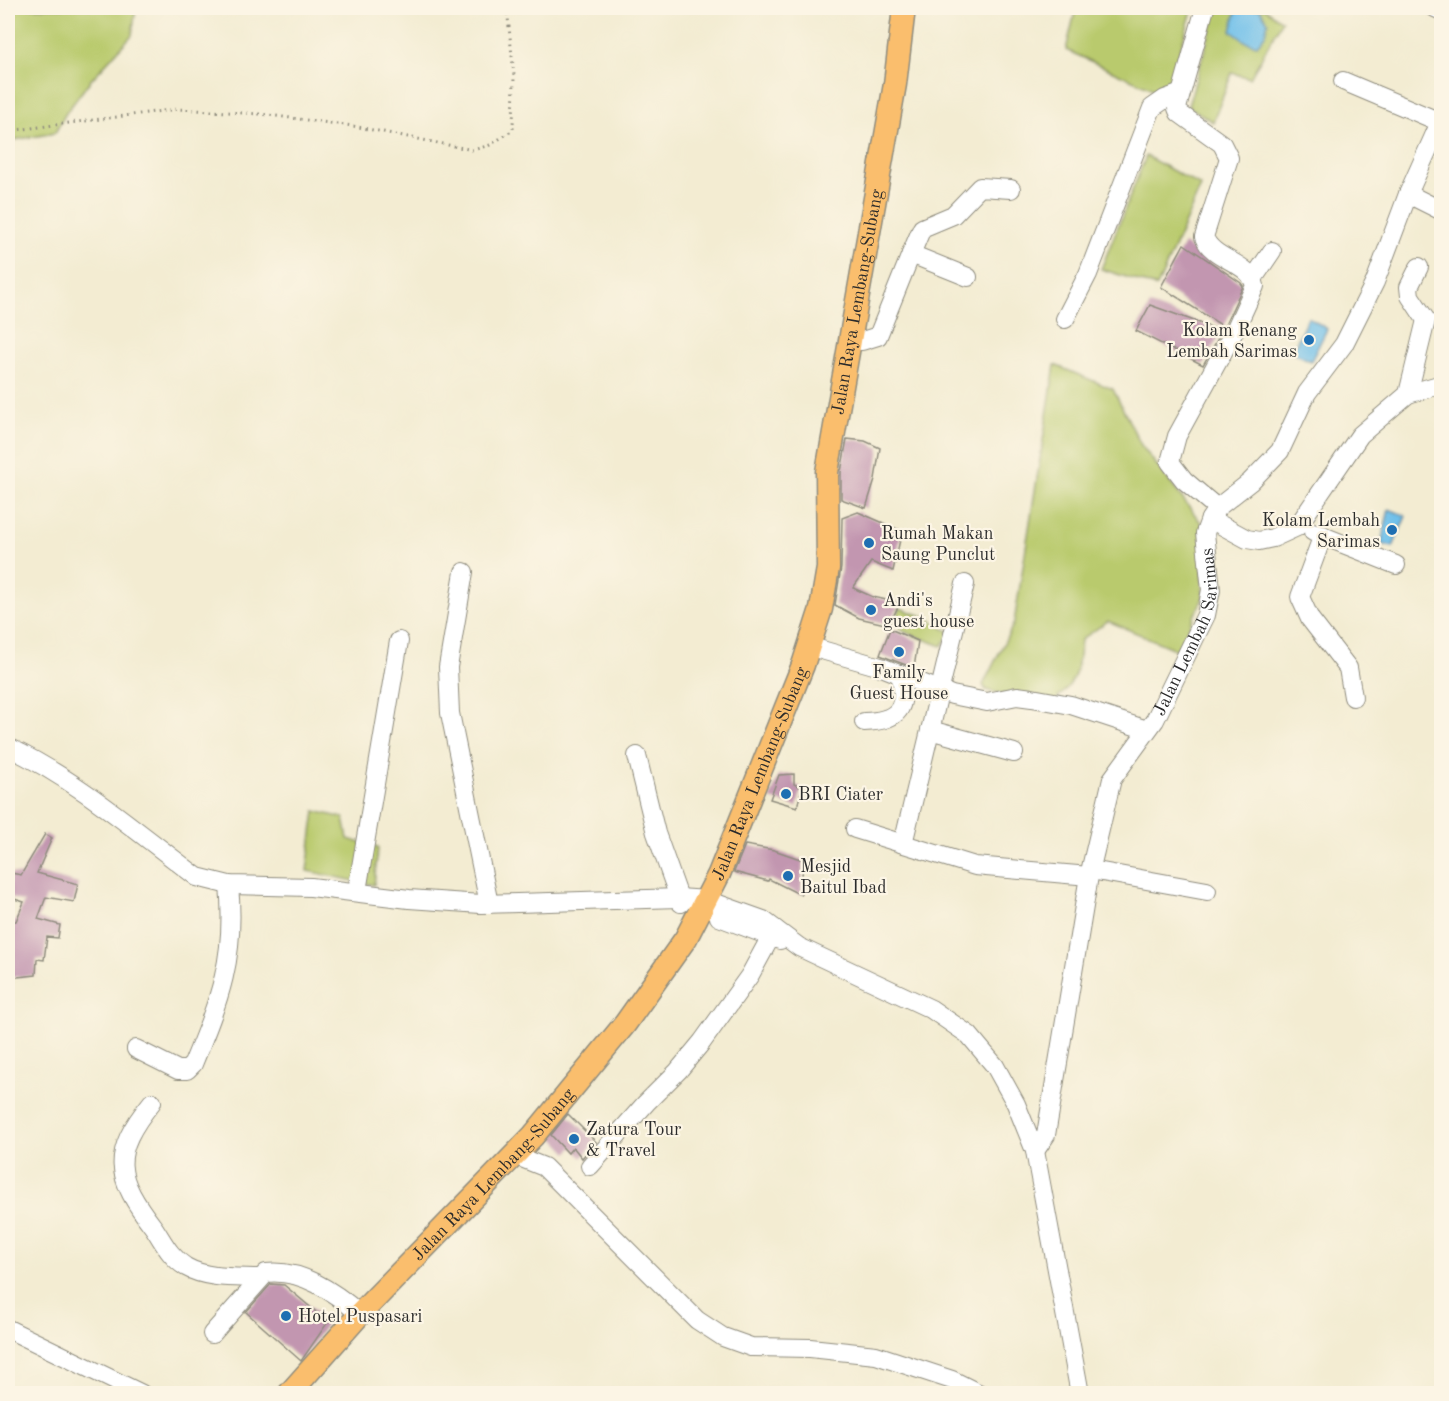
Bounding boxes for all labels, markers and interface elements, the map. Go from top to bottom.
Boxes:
street label: Jalan Raya Lembang-Subang [829,187,886,416]
place label: Kolam Renang Lembah Sarimas [1166,322,1297,361]
marker: Kolam Renang Lembah Sarimas [1302,333,1316,347]
place label: Kolam Lembah Sarimas [1262,512,1380,551]
marker: Kolam Lembah Sarimas [1385,523,1399,537]
place label: Rumah Makan Saung Punclut [881,525,995,564]
marker: Rumah Makan Saung Punclut [862,536,876,550]
street label: Jalan Lembah Sarimas [1151,547,1221,719]
place label: Andi's guest house [883,592,974,631]
marker: Andi's guest house [864,603,878,617]
marker: Family Guest House [892,645,906,659]
street label: Jalan Raya Lembang-Subang [709,664,811,884]
place label: Family Guest House [850,664,948,703]
place label: BRI Ciater [798,786,884,804]
marker: BRI Ciater [779,787,793,801]
place label: Mesjid Baitul Ibad [800,858,887,897]
marker: Mesjid Baitul Ibad [781,869,795,883]
street label: Jalan Raya Lembang-Subang [409,1085,579,1265]
place label: Zatura Tour & Travel [586,1121,682,1160]
marker: Zatura Tour & Travel [567,1132,581,1146]
place label: Hotel Puspasari [298,1308,423,1326]
marker: Hotel Puspasari [279,1309,293,1323]

